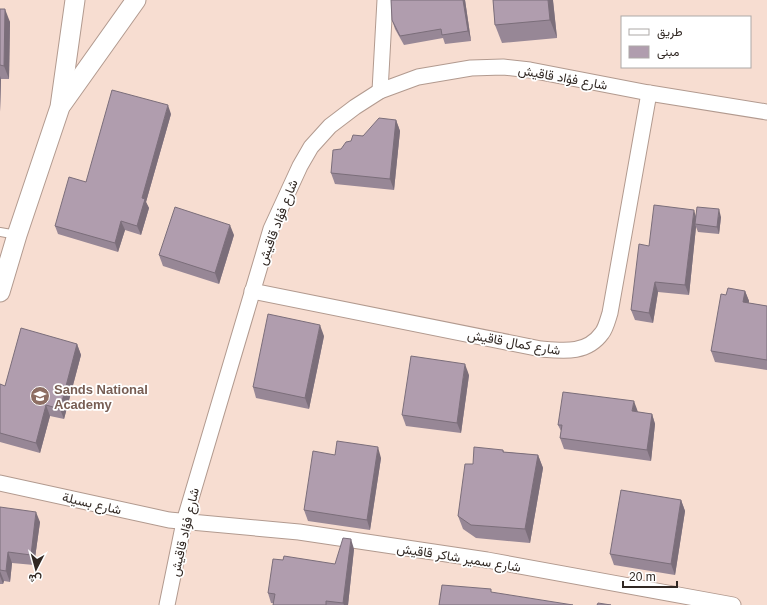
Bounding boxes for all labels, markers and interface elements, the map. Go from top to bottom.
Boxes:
legend [621,16,751,68]
text: طريق [657,25,683,40]
text: مبنى [657,45,679,60]
street label: شارع فؤاد قاقيش [517,62,609,95]
street label: شارع فؤاد قاقيش [254,177,303,268]
street label: شارع كمال قاقيش [466,327,562,360]
place label: Sands National Academy [54,382,148,412]
school or university icon: Sands National Academy [29,385,51,407]
street label: شارع فؤاد قاقيش [167,486,204,578]
street label: شارع بسيلة [60,489,123,520]
street label: شارع سمير شاكر قاقيش [396,540,522,577]
north arrow [16,549,56,589]
scale bar [623,563,677,589]
text: 20 m [629,570,656,584]
text: ش [28,571,42,586]

